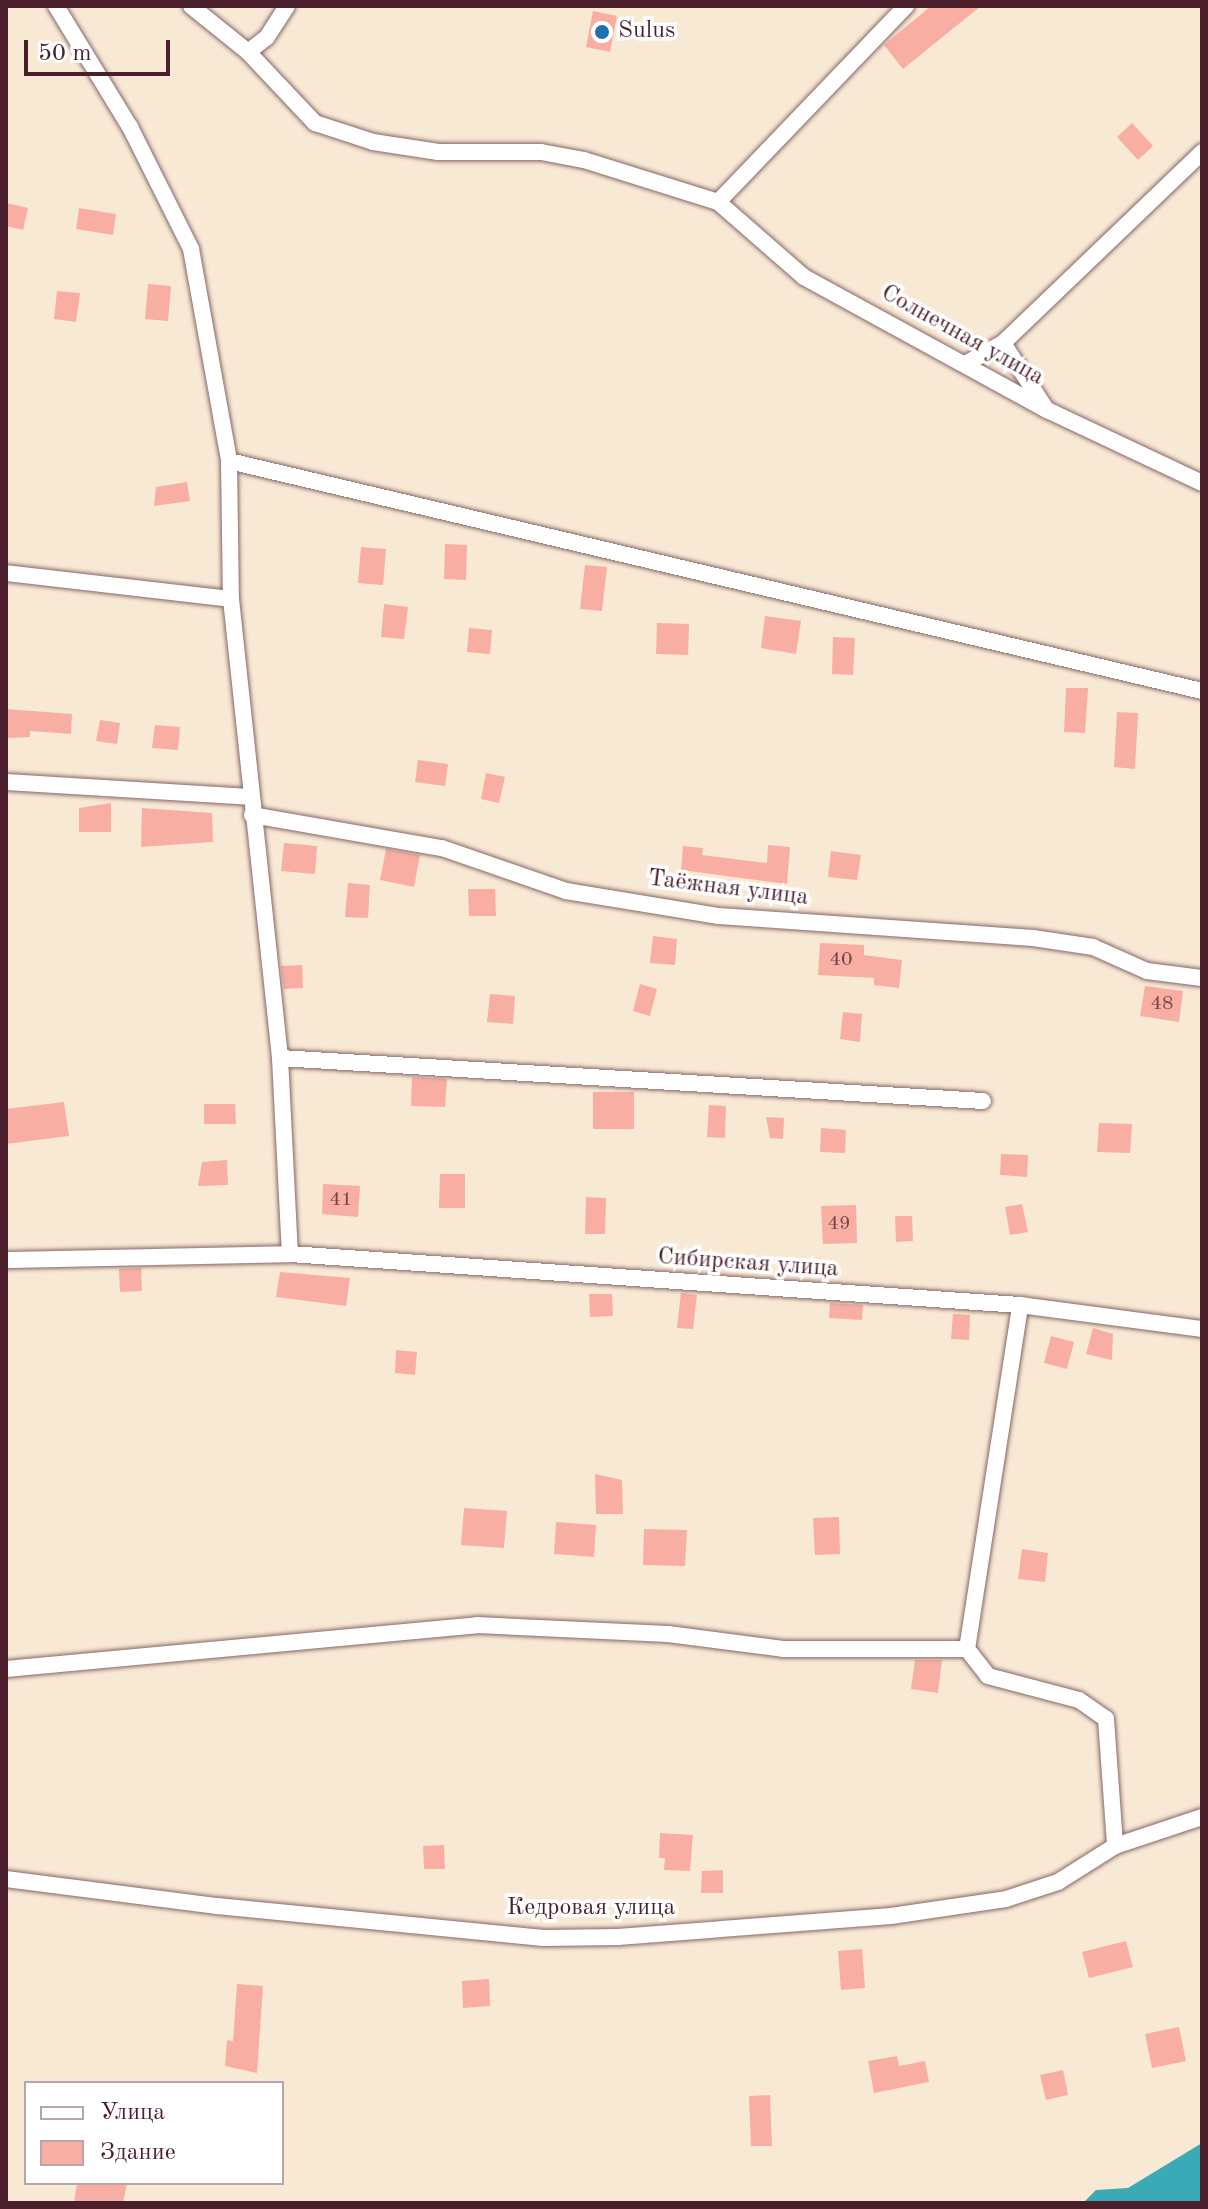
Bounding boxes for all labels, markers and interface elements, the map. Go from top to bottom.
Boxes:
place label: Sulus [618,18,675,46]
marker: Sulus [593,23,611,41]
scale bar [28,24,174,74]
text: 50 m [38,42,92,66]
street label: Солнечная улица [875,279,1049,393]
street label: Таёжная улица [646,865,810,913]
house number: 40 [829,948,853,972]
house number: 48 [1150,992,1174,1016]
house number: 41 [329,1188,353,1212]
house number: 49 [827,1212,851,1236]
street label: Сибирская улица [657,1243,839,1285]
street label: Кедровая улица [507,1895,675,1923]
legend [24,2081,284,2185]
text: Улица [100,2101,165,2125]
text: Здание [100,2141,176,2165]

